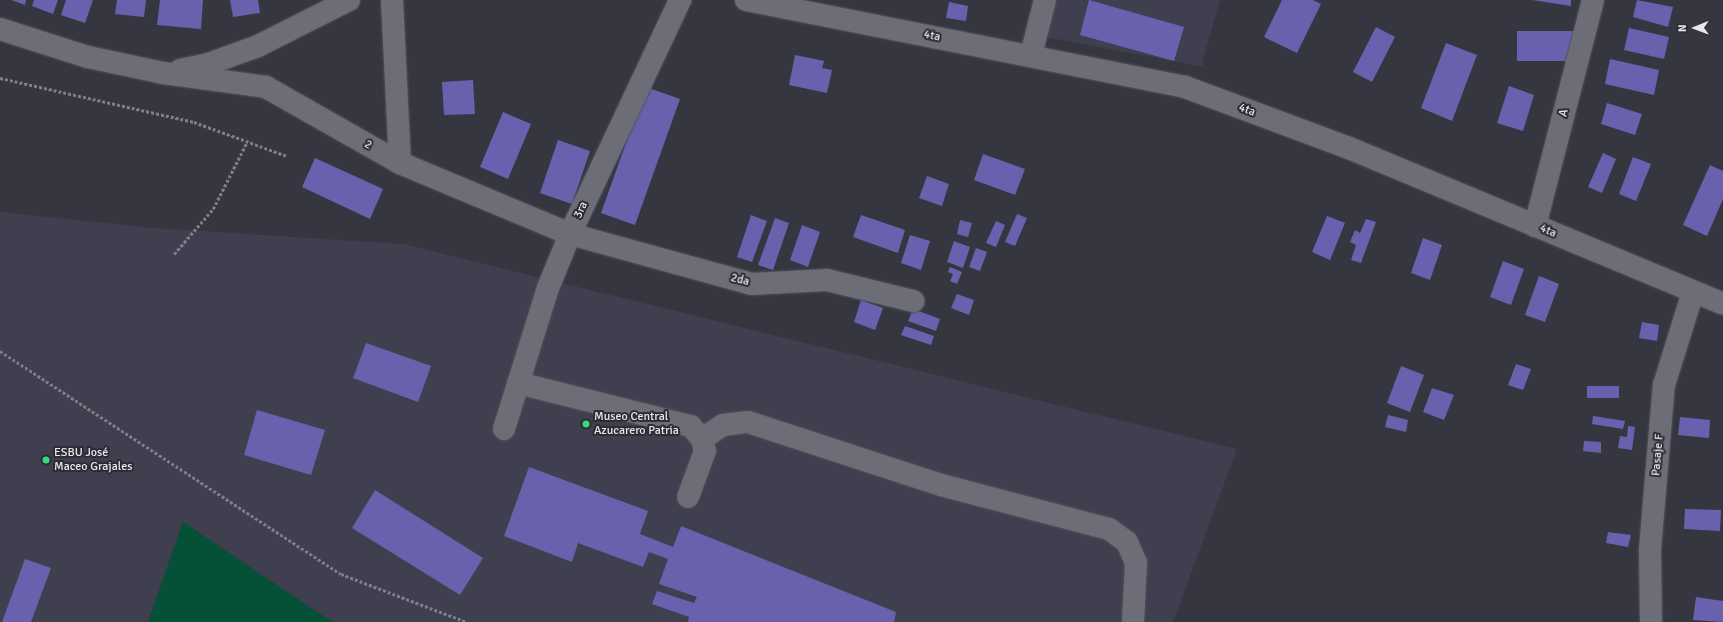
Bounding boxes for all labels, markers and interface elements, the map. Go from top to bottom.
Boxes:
north arrow [1675,8,1715,48]
text: N [1676,24,1689,32]
street label: 4ta [922,27,942,45]
street label: 4ta [1237,100,1257,120]
street label: A [1556,108,1572,118]
street label: 2 [362,137,374,153]
street label: 3ra [571,199,591,221]
street label: 4ta [1537,221,1559,241]
street label: 2da [729,271,751,289]
place label: Museo Central Azucarero Patria [594,410,679,438]
marker: Museo Central Azucarero Patria [581,419,591,429]
street label: Pasaje F [1649,433,1667,477]
place label: ESBU José Maceo Grajales [54,446,132,474]
marker: ESBU José Maceo Grajales [41,455,51,465]

